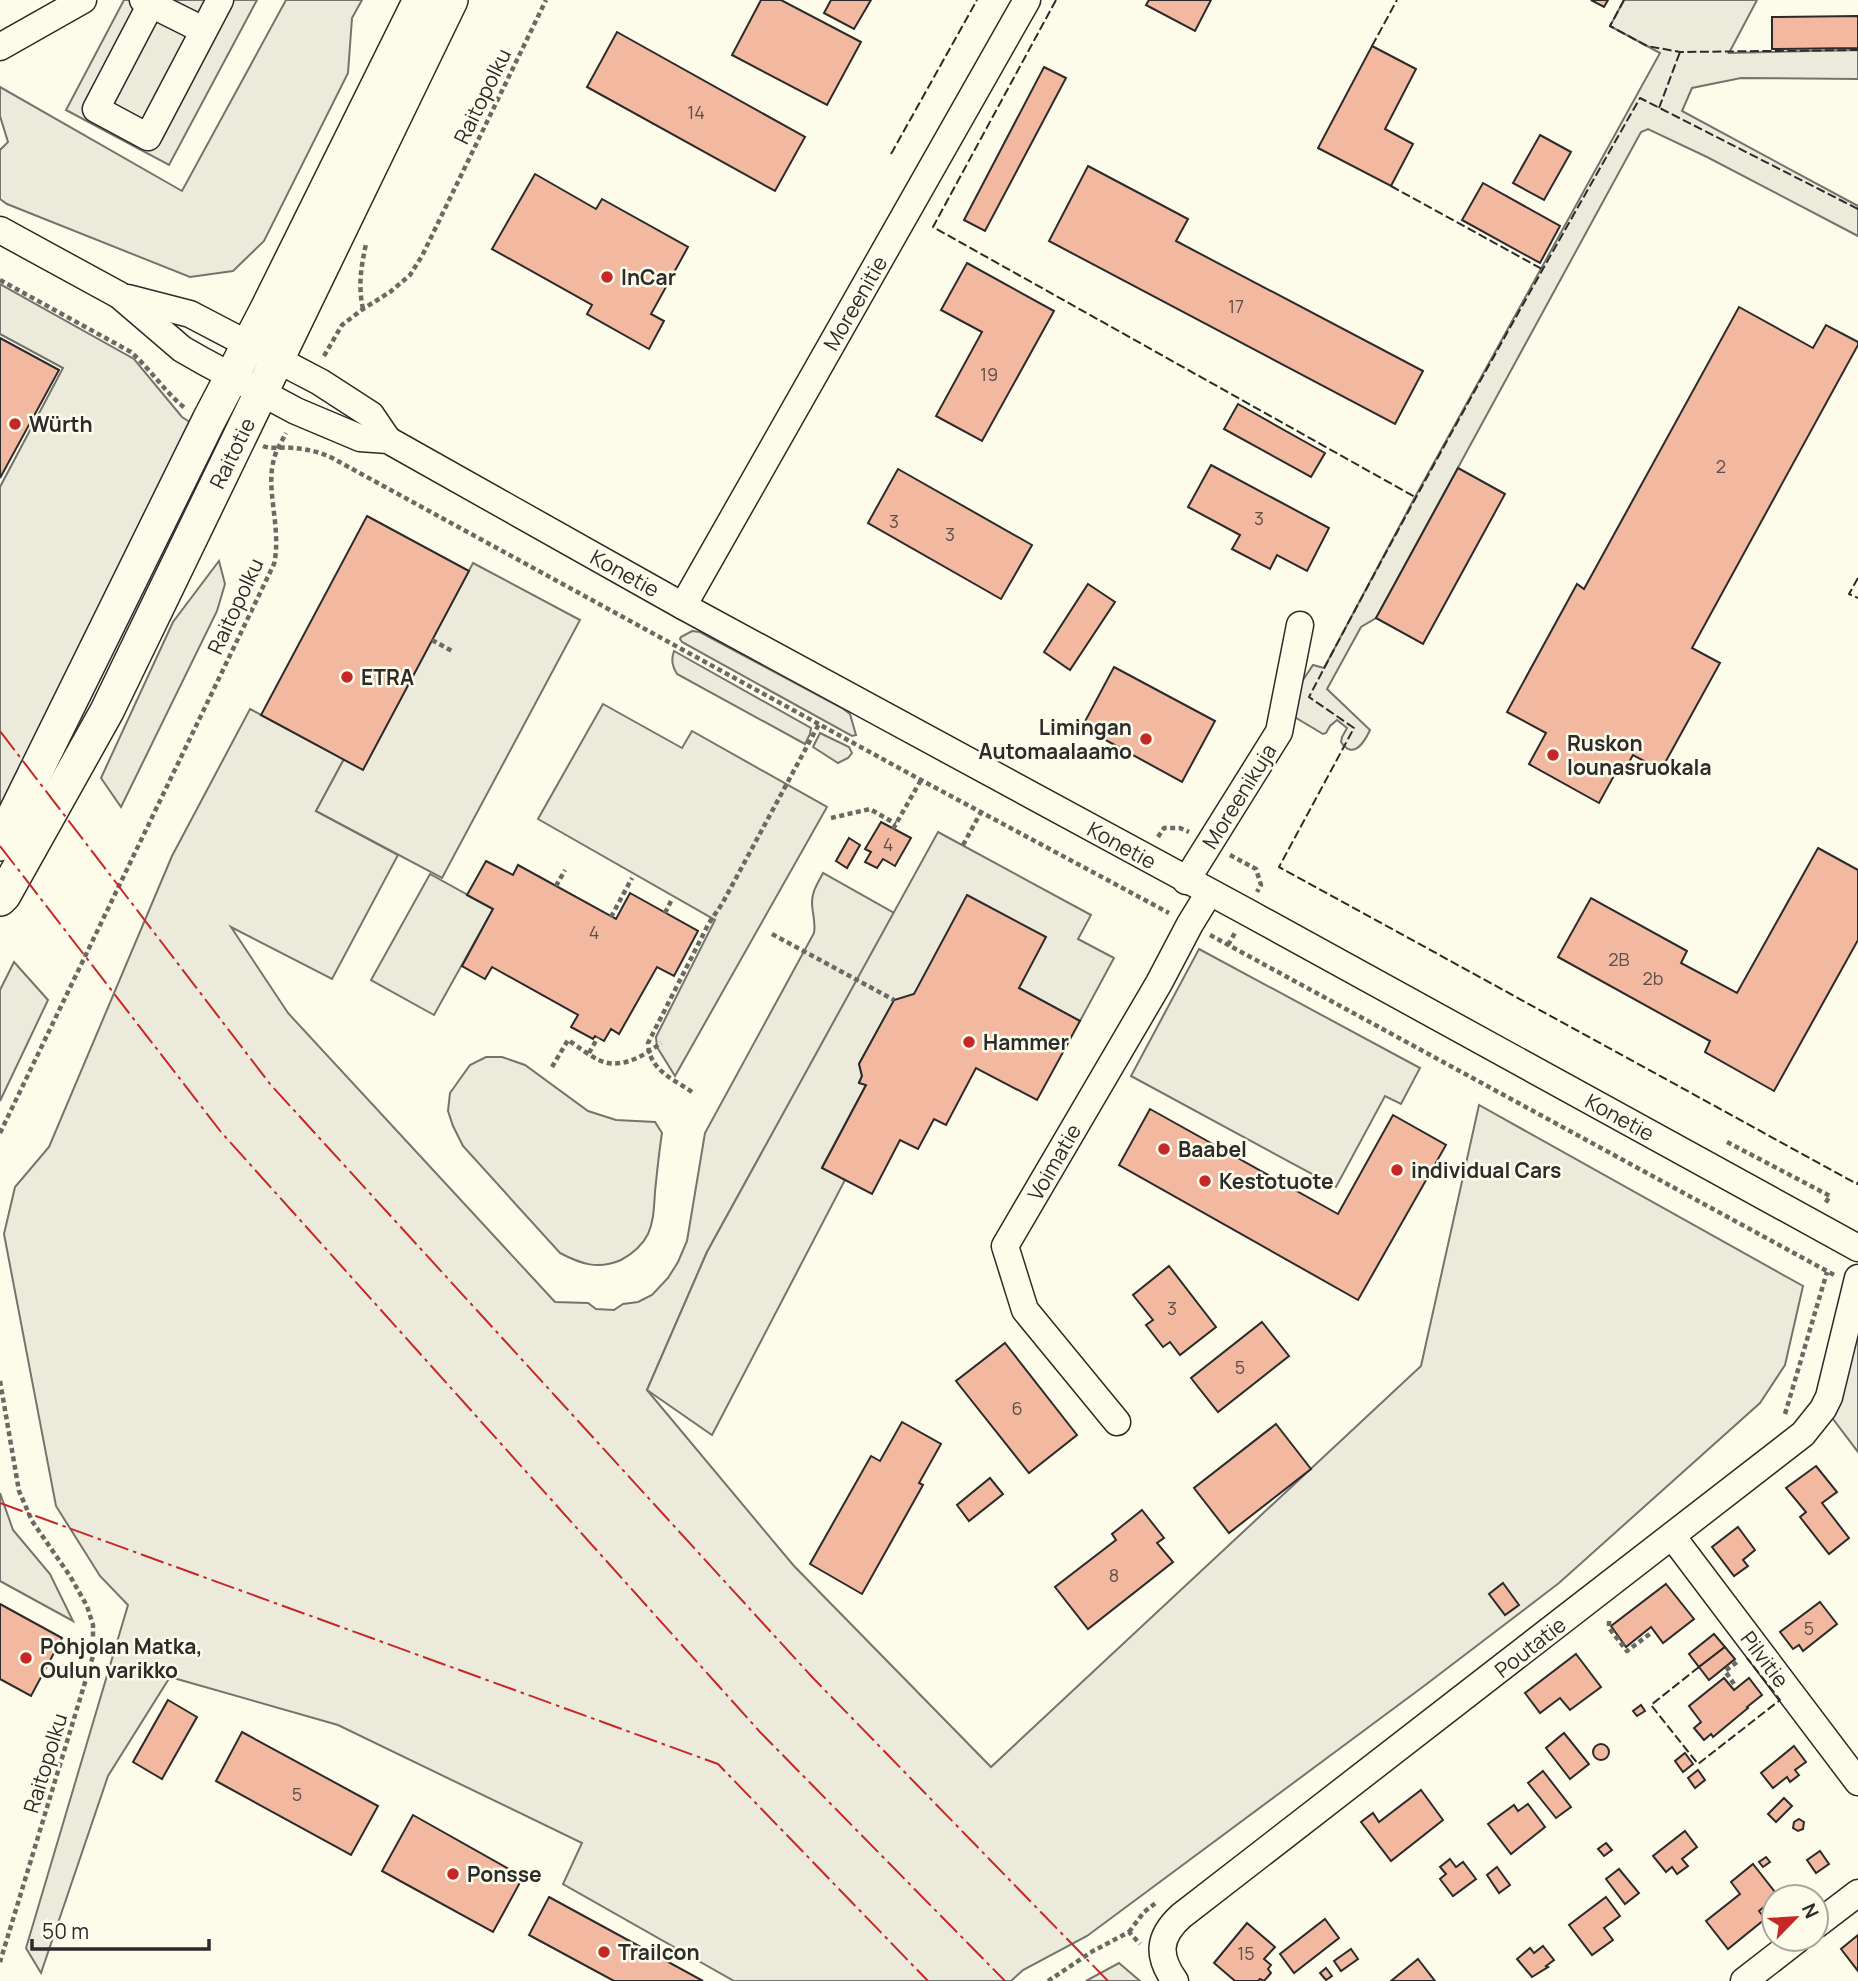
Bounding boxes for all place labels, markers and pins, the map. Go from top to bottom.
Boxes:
place label: InCar [621,263,676,291]
marker: InCar [599,269,615,285]
place label: Würth [29,410,93,438]
marker: Würth [7,416,23,432]
place label: ETRA [361,663,414,691]
marker: ETRA [339,669,355,685]
place label: Limingan Automaalaamo [978,713,1132,765]
place label: Ruskon lounasruokala [1567,729,1711,781]
marker: Limingan Automaalaamo [1138,731,1154,747]
marker: Ruskon lounasruokala [1545,747,1561,763]
place label: Hammer [983,1028,1069,1056]
marker: Hammer [961,1034,977,1050]
place label: Baabel [1178,1135,1247,1163]
marker: Baabel [1156,1141,1172,1157]
place label: individual Cars [1411,1156,1561,1184]
marker: individual Cars [1389,1162,1405,1178]
place label: Kestotuote [1219,1167,1334,1195]
marker: Kestotuote [1197,1173,1213,1189]
place label: Pohjolan Matka, Oulun varikko [40,1632,203,1684]
marker: Pohjolan Matka, Oulun varikko [18,1650,34,1666]
place label: Ponsse [467,1860,542,1888]
marker: Ponsse [445,1866,461,1882]
place label: Trailcon [618,1938,700,1966]
marker: Trailcon [596,1944,612,1960]

